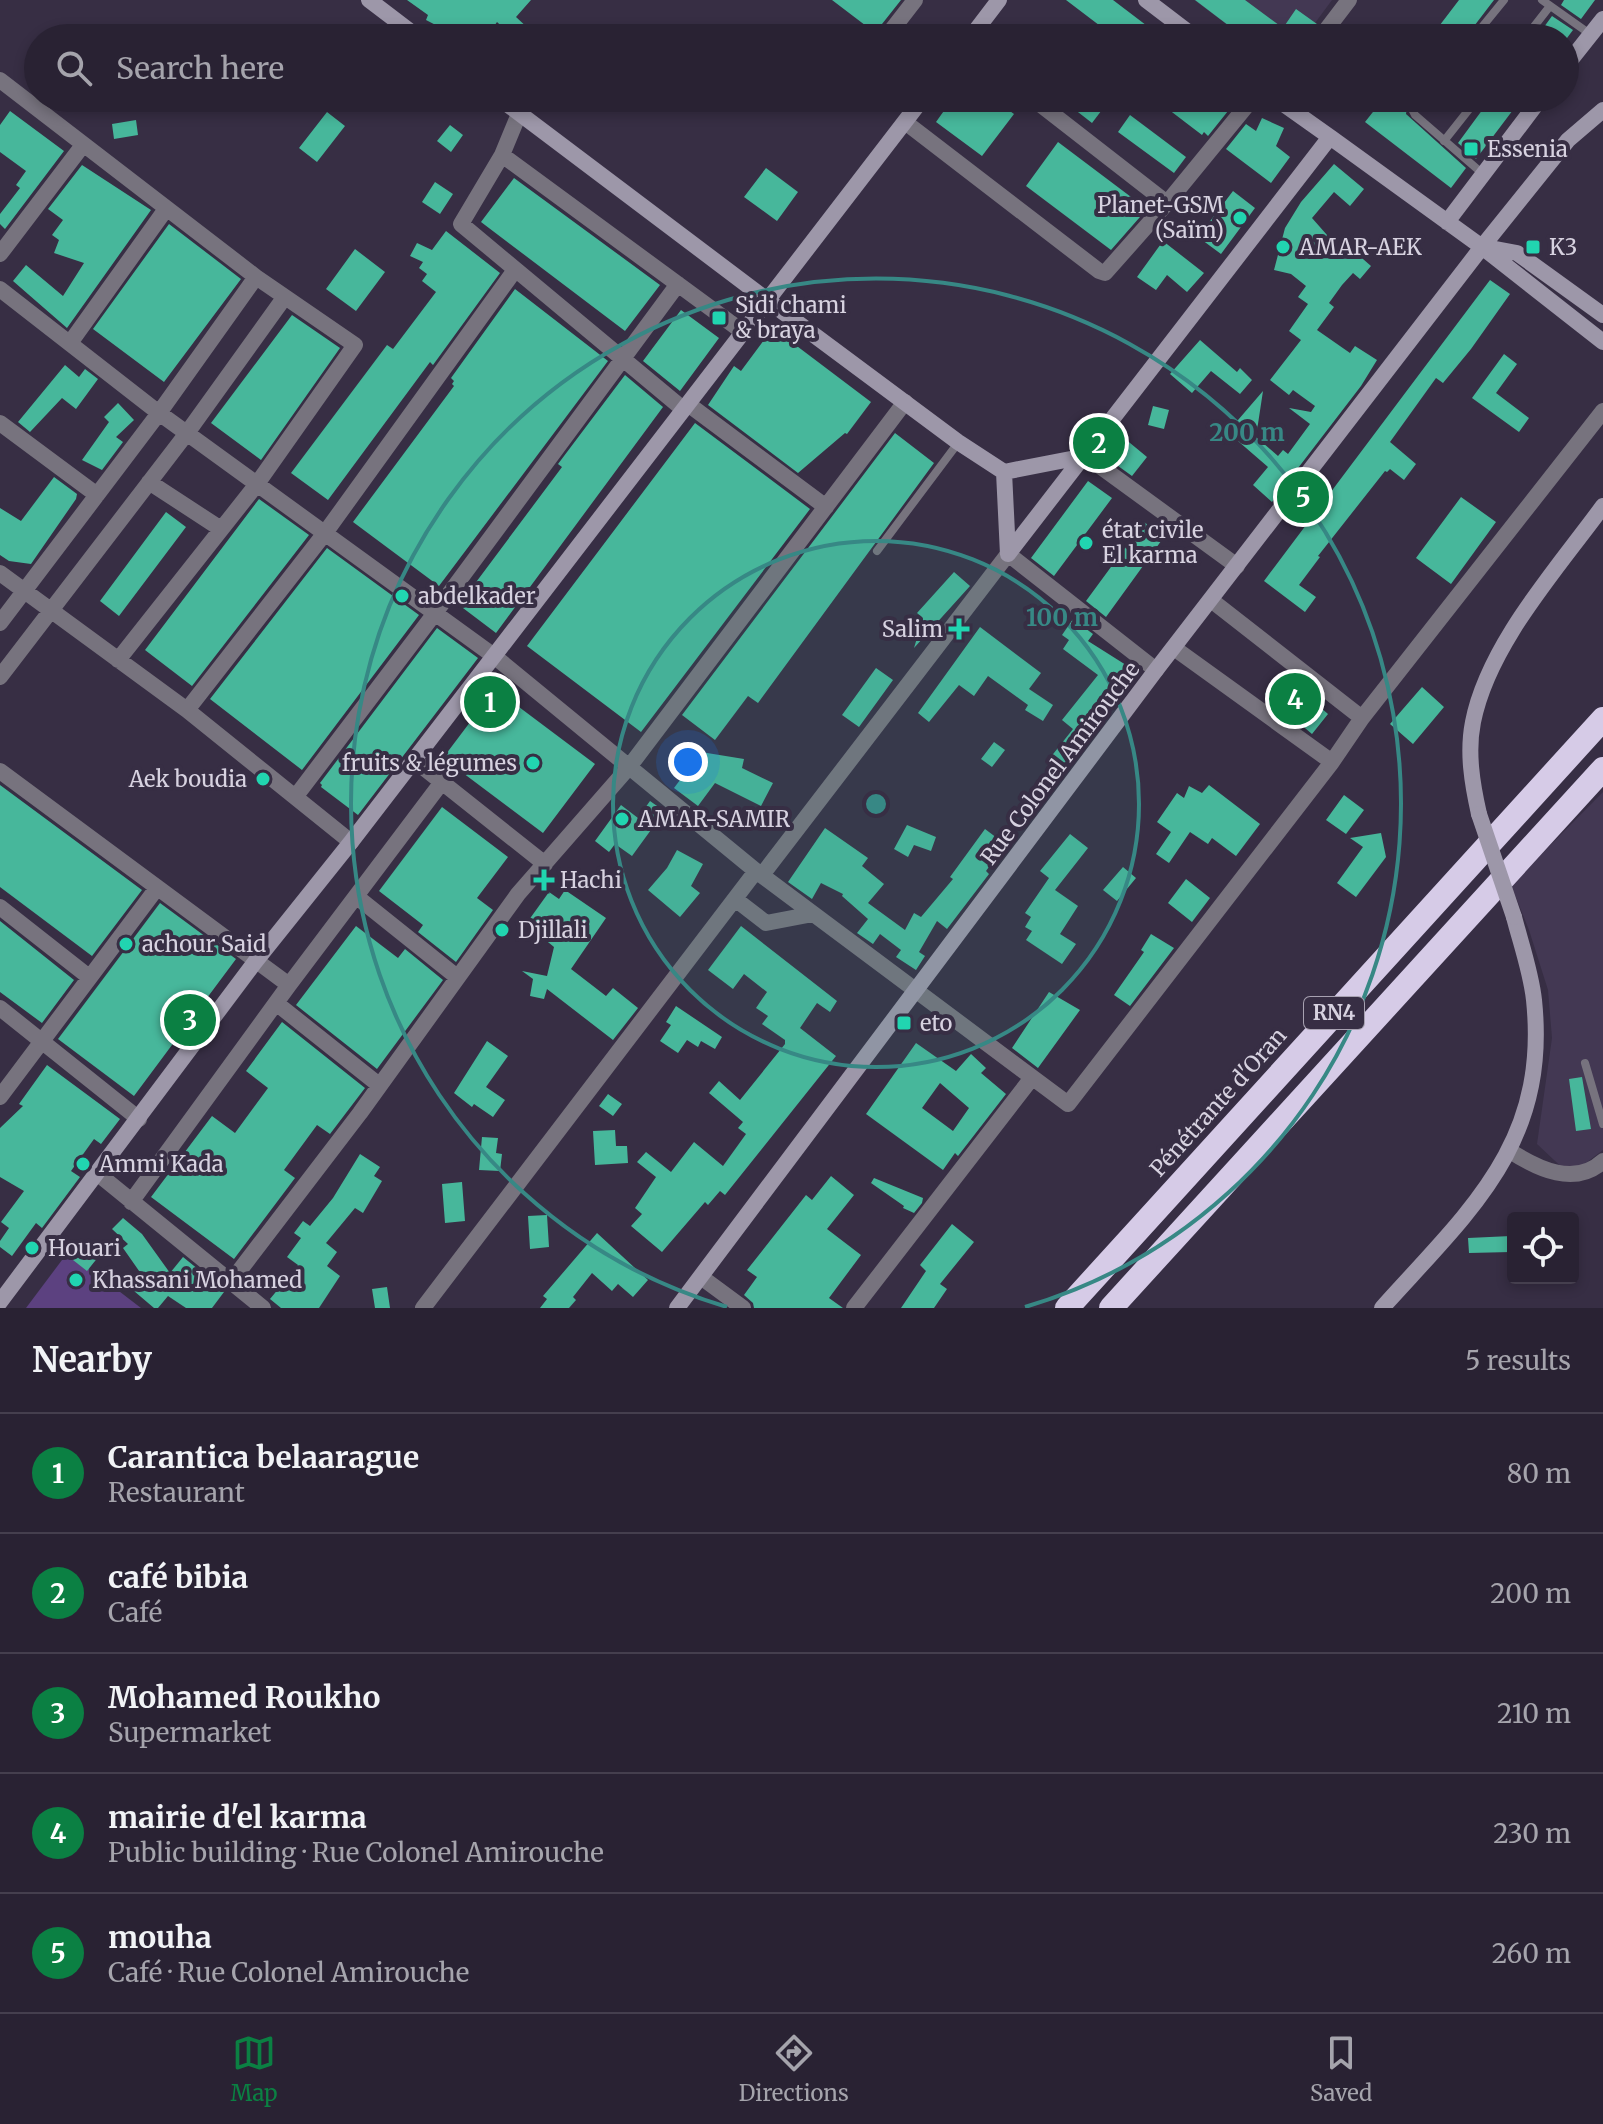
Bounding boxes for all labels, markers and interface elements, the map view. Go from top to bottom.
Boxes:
search box [24,24,1579,112]
icon: search [52,46,96,90]
text: Search here [116,49,284,87]
place label: Essenia [1487,135,1568,163]
marker: Essenia [1462,140,1480,158]
place label: Planet-GSM (Saïm) [1097,191,1224,244]
marker: Planet-GSM (Saïm) [1231,209,1249,227]
place label: AMAR-AEK [1298,233,1422,261]
place label: K3 [1549,233,1577,261]
marker: AMAR-AEK [1274,238,1292,256]
marker: K3 [1524,238,1542,256]
place label: Sidi chami & braya [735,291,847,344]
marker: Sidi chami & braya [710,309,728,327]
pin: 2 [1073,413,1125,473]
text: 200 m [1209,417,1285,448]
pin: 5 [1277,467,1329,527]
place label: état civile El karma [1102,516,1203,569]
marker: état civile El karma [1077,534,1095,552]
place label: abdelkader [418,582,536,610]
marker: abdelkader [393,587,411,605]
text: 100 m [1026,602,1098,633]
place label: Salim [882,615,943,643]
marker: Salim [950,620,968,638]
street label: Rue Colonel Amirouche [975,656,1145,870]
pin: 4 [1269,669,1321,729]
pin: 1 [464,672,516,732]
your location [668,742,708,782]
place label: fruits & légumes [342,749,517,777]
marker: fruits & légumes [524,754,542,772]
place label: Aek boudia [128,765,247,793]
marker: Aek boudia [254,770,272,788]
centre of rings [862,790,890,818]
place label: AMAR-SAMIR [637,805,791,833]
marker: AMAR-SAMIR [613,810,631,828]
place label: Hachi [560,866,622,894]
marker: Hachi [535,871,553,889]
place label: Djillali [518,916,588,944]
marker: Djillali [493,921,511,939]
place label: achour Said [142,930,266,958]
marker: achour Said [117,935,135,953]
pin: 3 [164,990,216,1050]
road number: RN4 [1304,997,1364,1029]
place label: eto [920,1009,953,1037]
marker: eto [895,1014,913,1032]
street label: Pénétrante d'Oran [1144,1021,1293,1182]
place label: Ammi Kada [98,1150,224,1178]
marker: Ammi Kada [74,1155,92,1173]
map controls [1507,1212,1579,1284]
button: locate [1507,1212,1579,1284]
place label: Houari [48,1234,121,1262]
marker: Houari [23,1239,41,1257]
place label: Khassani Mohamed [92,1266,302,1294]
marker: Khassani Mohamed [67,1271,85,1289]
text: Nearby [32,1339,152,1381]
text: 5 results [1465,1344,1571,1377]
text: Carantica belaarague [108,1438,419,1476]
text: 1 [52,1457,64,1490]
text: 80 m [1507,1457,1571,1490]
text: Restaurant [108,1476,245,1509]
text: café bibia [108,1558,248,1596]
text: 2 [50,1577,66,1610]
text: 200 m [1490,1577,1571,1610]
text: Café [108,1596,162,1629]
text: Mohamed Roukho [108,1678,380,1716]
text: 3 [51,1697,65,1730]
text: 210 m [1497,1697,1571,1730]
text: Supermarket [108,1716,272,1749]
text: mairie d'el karma [108,1798,367,1836]
text: 4 [50,1817,66,1850]
text: 230 m [1493,1817,1571,1850]
text: Public building · Rue Colonel Amirouche [108,1836,604,1869]
text: mouha [108,1918,212,1956]
text: 5 [50,1937,66,1970]
text: 260 m [1492,1937,1571,1970]
text: Café · Rue Colonel Amirouche [108,1956,469,1989]
tab: Map [231,2031,278,2107]
tab: Directions [739,2031,849,2107]
tab: Saved [1310,2031,1372,2107]

